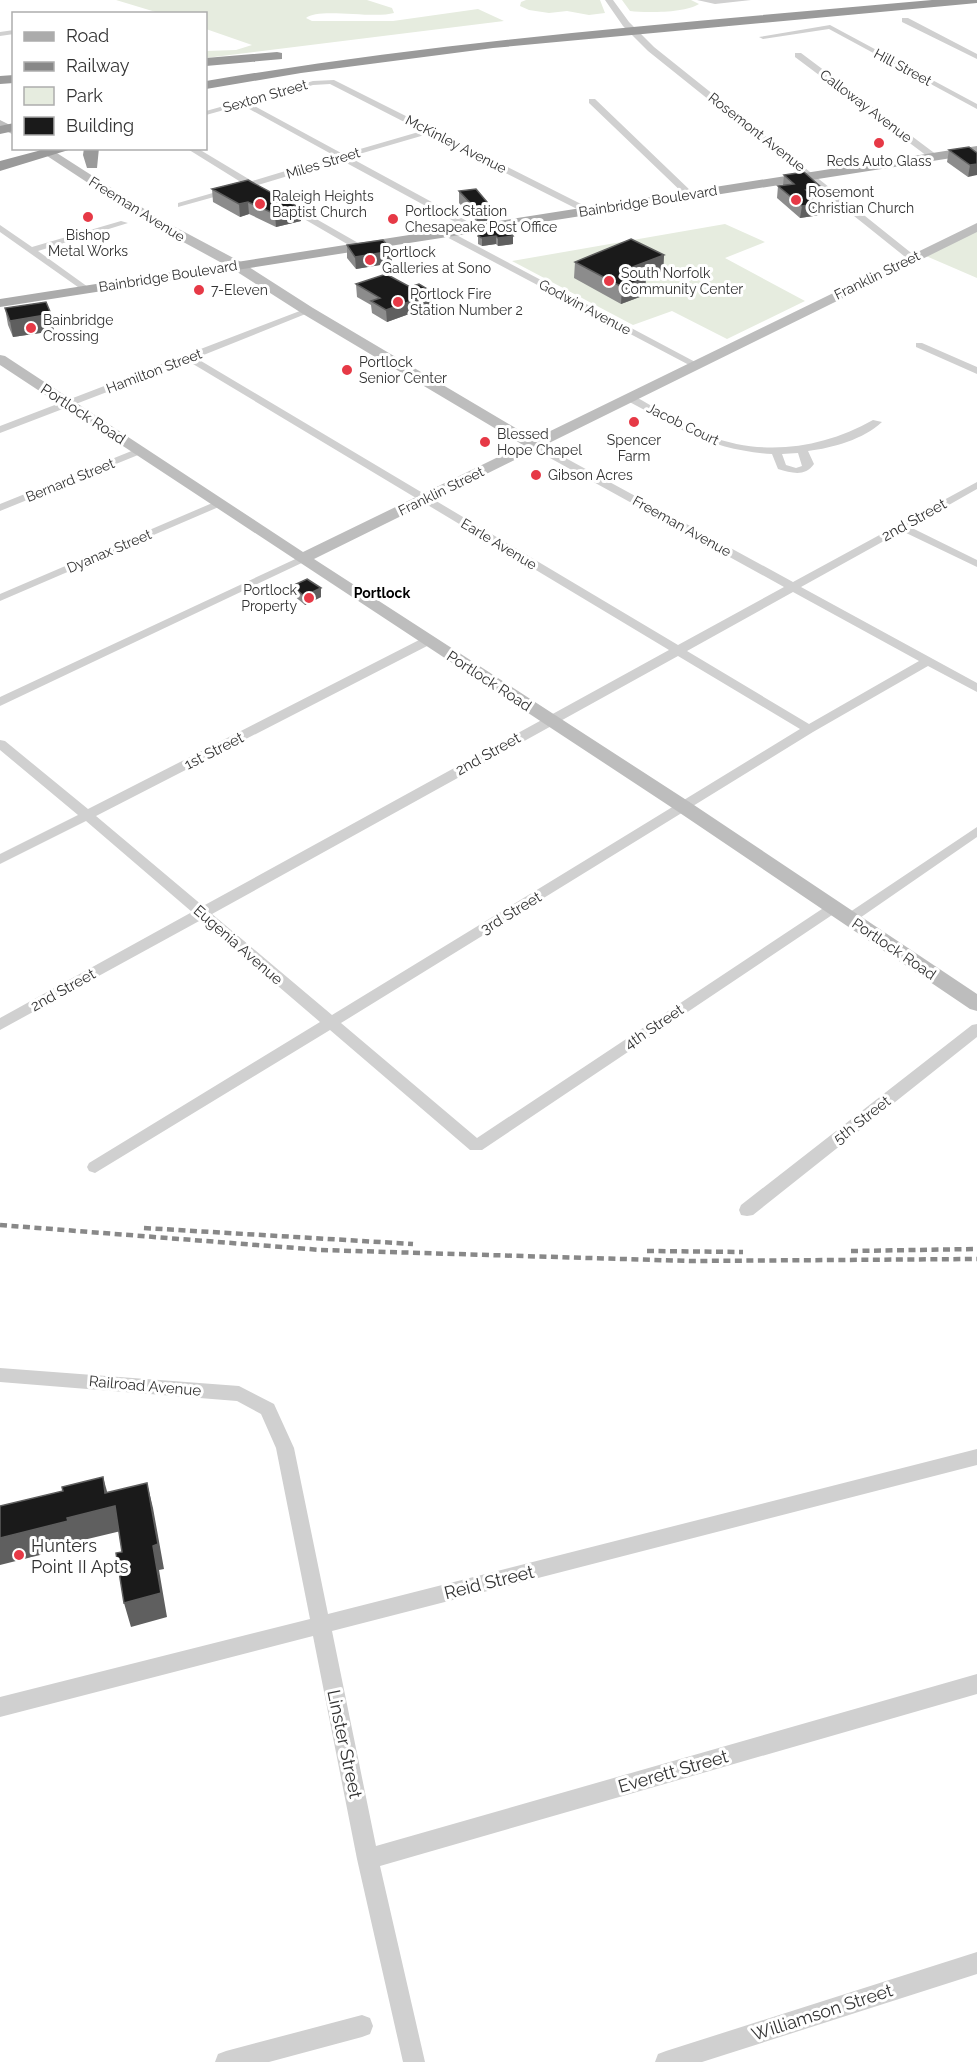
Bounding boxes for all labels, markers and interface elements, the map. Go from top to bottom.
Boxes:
legend [12,12,207,150]
text: Road [66,25,109,46]
street label: Hill Street [871,45,935,89]
text: Railway [66,55,130,76]
street label: Calloway Avenue [817,66,915,146]
street label: Sexton Street [221,76,309,116]
text: Park [66,85,103,106]
street label: Rosemont Avenue [705,89,809,175]
street label: McKinley Avenue [403,112,509,176]
text: Building [66,115,134,136]
marker: Reds Auto Glass [872,136,886,150]
street label: Miles Street [284,144,362,182]
place label: Reds Auto Glass [827,153,932,169]
street label: Freeman Avenue [86,173,188,245]
street label: Bainbridge Boulevard [578,182,718,220]
place label: Rosemont Christian Church [808,184,914,216]
place label: Raleigh Heights Baptist Church [272,188,374,220]
marker: Rosemont Christian Church [789,193,803,207]
marker: Raleigh Heights Baptist Church [253,197,267,211]
place label: Portlock Station Chesapeake Post Office [405,203,557,235]
marker: Bishop Metal Works [81,210,95,224]
marker: Portlock Station Chesapeake Post Office [386,212,400,226]
place label: Bishop Metal Works [48,227,128,259]
place label: Portlock Galleries at Sono [382,244,491,276]
street label: Franklin Street [832,247,923,303]
marker: Portlock Galleries at Sono [363,253,377,267]
street label: Bainbridge Boulevard [98,257,238,295]
place label: South Norfolk Community Center [621,265,743,297]
marker: South Norfolk Community Center [602,274,616,288]
street label: Godwin Avenue [536,276,634,338]
place label: 7-Eleven [211,282,268,298]
marker: 7-Eleven [192,283,206,297]
place label: Portlock Fire Station Number 2 [410,286,523,318]
marker: Portlock Fire Station Number 2 [391,295,405,309]
place label: Bainbridge Crossing [43,312,113,344]
marker: Bainbridge Crossing [24,321,38,335]
street label: Hamilton Street [104,345,204,397]
place label: Portlock Senior Center [359,354,447,386]
marker: Portlock Senior Center [340,363,354,377]
street label: Portlock Road [37,380,129,448]
street label: Jacob Court [644,400,722,448]
marker: Spencer Farm [627,415,641,429]
place label: Blessed Hope Chapel [497,426,582,458]
place label: Spencer Farm [607,432,661,464]
marker: Blessed Hope Chapel [478,435,492,449]
street label: Bernard Street [23,455,117,505]
street label: Franklin Street [396,463,487,519]
place label: Gibson Acres [548,467,633,483]
marker: Gibson Acres [529,468,543,482]
street label: Freeman Avenue [630,492,734,560]
street label: 2nd Street [878,495,950,545]
street label: Earle Avenue [458,515,540,573]
street label: Dyanax Street [64,526,154,576]
place label: Portlock Property [241,582,298,614]
district label: Portlock [354,585,410,601]
marker: Portlock Property [302,591,316,605]
street label: Portlock Road [443,647,535,715]
street label: 1st Street [181,728,247,774]
street label: 2nd Street [452,729,524,779]
street label: 3rd Street [477,888,545,938]
street label: Eugenia Avenue [190,901,286,989]
street label: Portlock Road [849,914,939,984]
street label: 2nd Street [27,965,99,1015]
street label: 4th Street [621,1001,687,1053]
street label: 5th Street [830,1092,894,1148]
street label: Railroad Avenue [88,1372,202,1400]
place label: Hunters Point II Apts [31,1535,129,1577]
marker: Hunters Point II Apts [12,1548,26,1562]
street label: Reid Street [442,1561,536,1603]
street label: Linster Street [323,1688,367,1800]
street label: Everett Street [616,1745,730,1797]
street label: Williamson Street [749,1979,895,2045]

